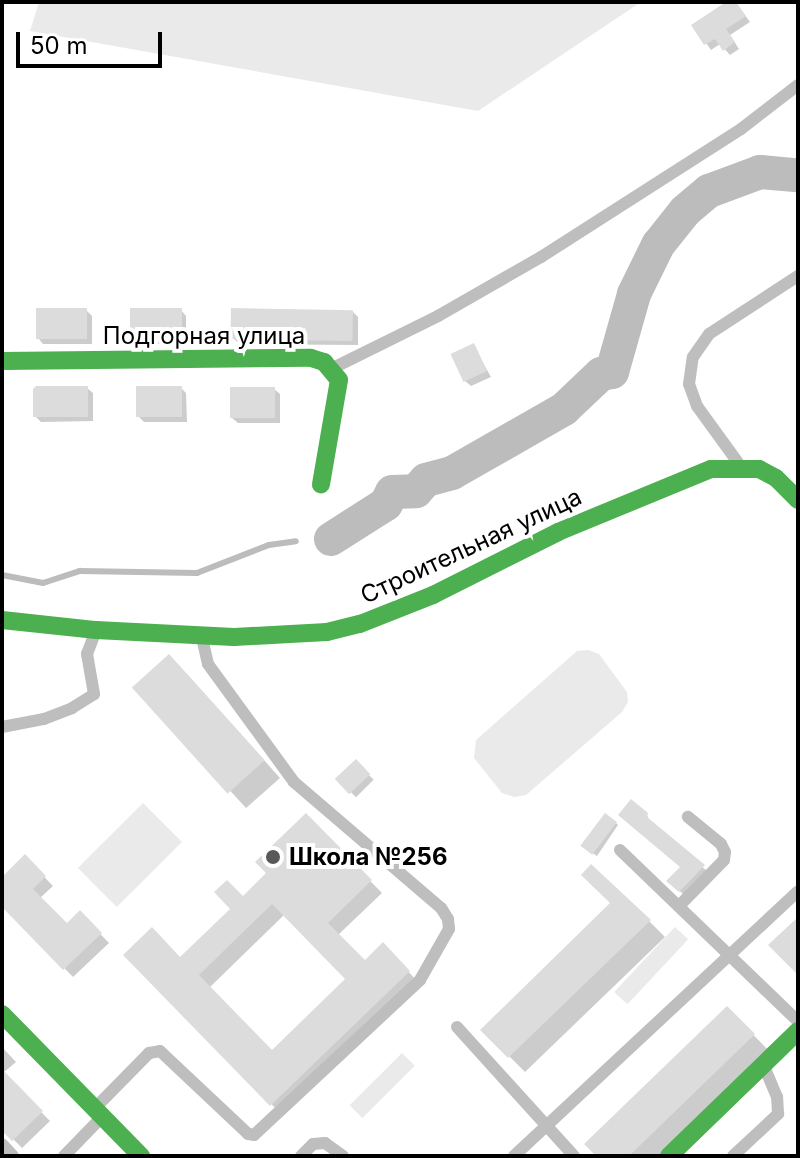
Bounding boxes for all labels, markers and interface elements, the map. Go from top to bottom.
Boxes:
scale bar [20,16,166,66]
text: 50 m [30,31,88,60]
street label: Подгорная улица [103,322,305,350]
street label: Строительная улица [356,482,586,610]
place label: Школа №256 [289,843,448,871]
marker: Школа №256 [264,848,282,866]

